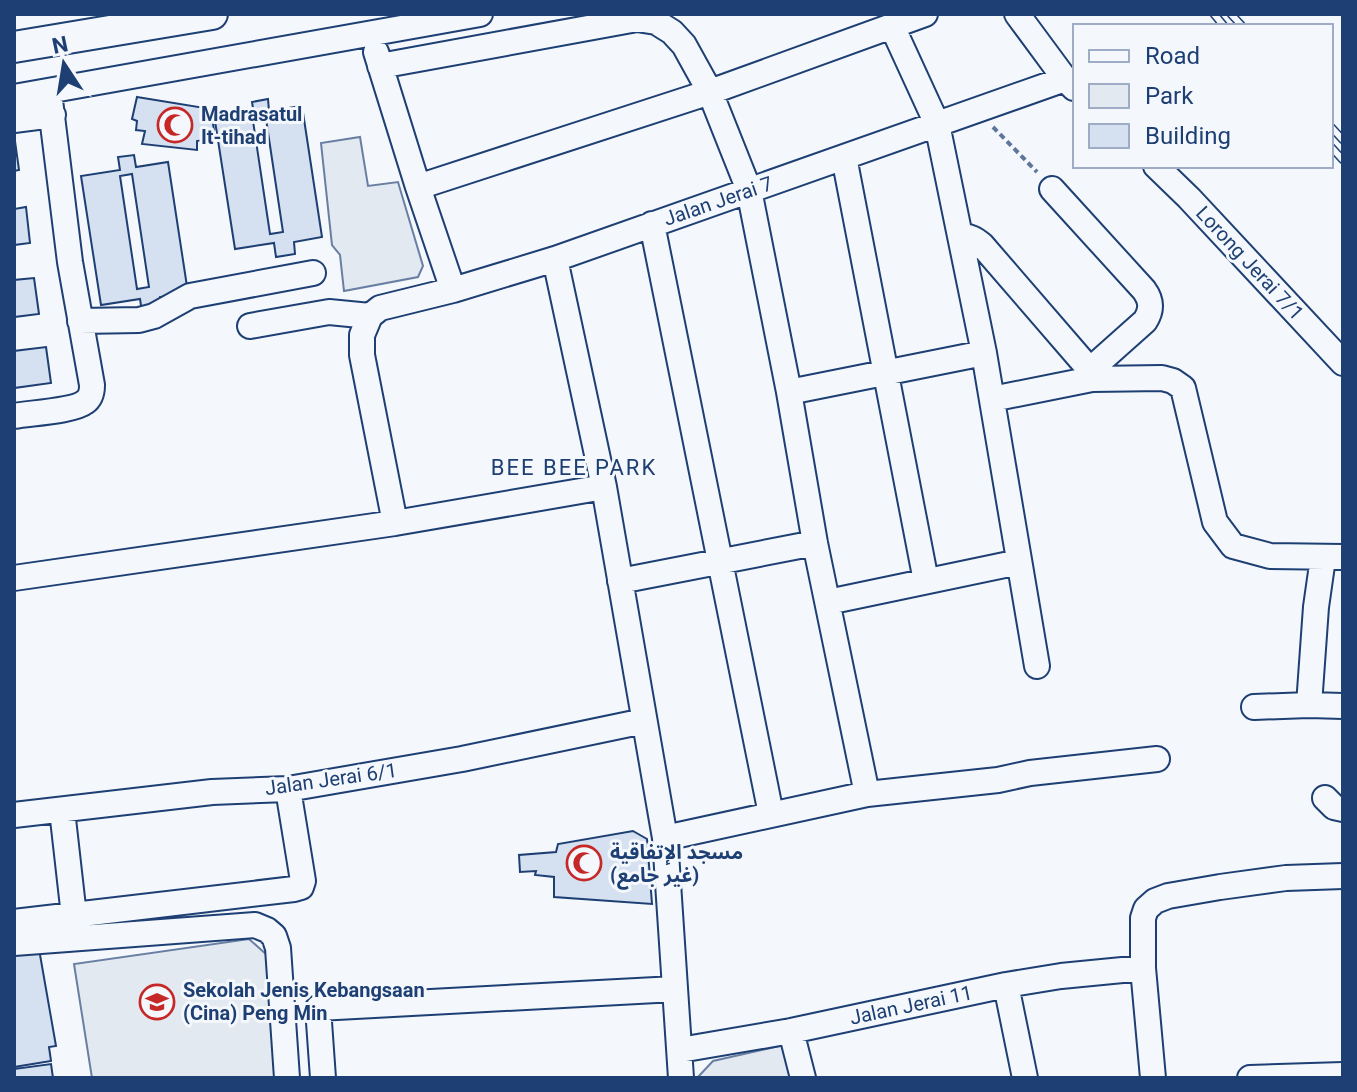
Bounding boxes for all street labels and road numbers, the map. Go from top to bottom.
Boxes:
street label: Jalan Jerai 7 [660,171,776,231]
street label: Lorong Jerai 7/1 [1191,201,1309,325]
street label: Jalan Jerai 6/1 [263,758,399,800]
street label: Jalan Jerai 11 [847,980,975,1030]

